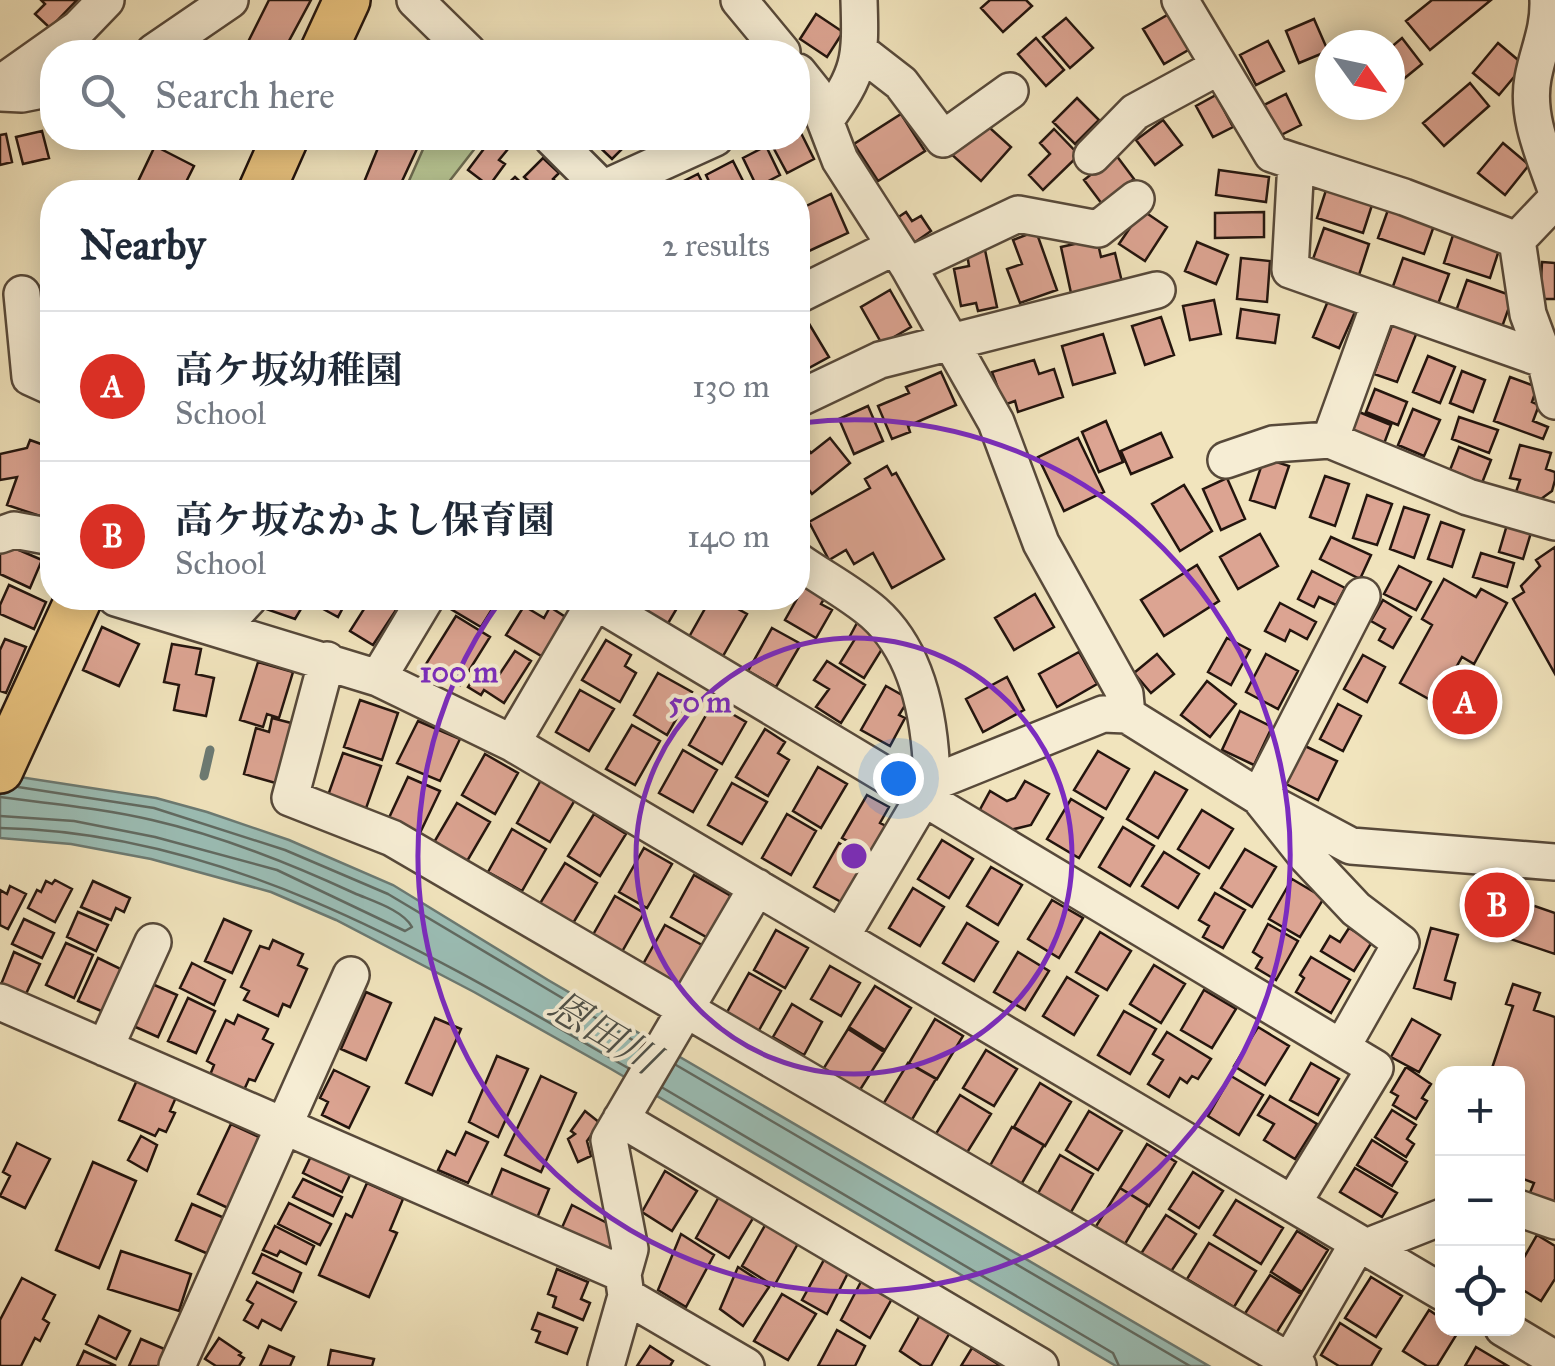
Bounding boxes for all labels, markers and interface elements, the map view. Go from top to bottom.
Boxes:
north arrow [1315,30,1405,120]
search box [40,40,810,150]
icon: search [75,68,130,123]
text: Search here [155,72,335,118]
text: Nearby [80,219,205,271]
text: 2 results [662,226,770,265]
text: 高ケ坂幼稚園 [175,347,403,393]
text: A [102,367,123,406]
text: 130 m [692,367,770,406]
text: School [175,394,266,433]
text: 高ケ坂なかよし保育園 [175,497,555,543]
text: B [102,517,123,556]
text: 140 m [687,517,770,556]
text: School [175,544,266,583]
text: 100 m [420,654,499,690]
pin: A [1432,664,1498,740]
text: 50 m [668,684,732,720]
your location [873,753,924,804]
centre of rings [836,838,872,874]
pin: B [1464,868,1530,942]
water label: 恩田川 [540,981,671,1086]
map controls [1435,1066,1525,1336]
button: + [1435,1066,1525,1156]
button: − [1435,1156,1525,1246]
button: locate [1435,1246,1525,1336]

